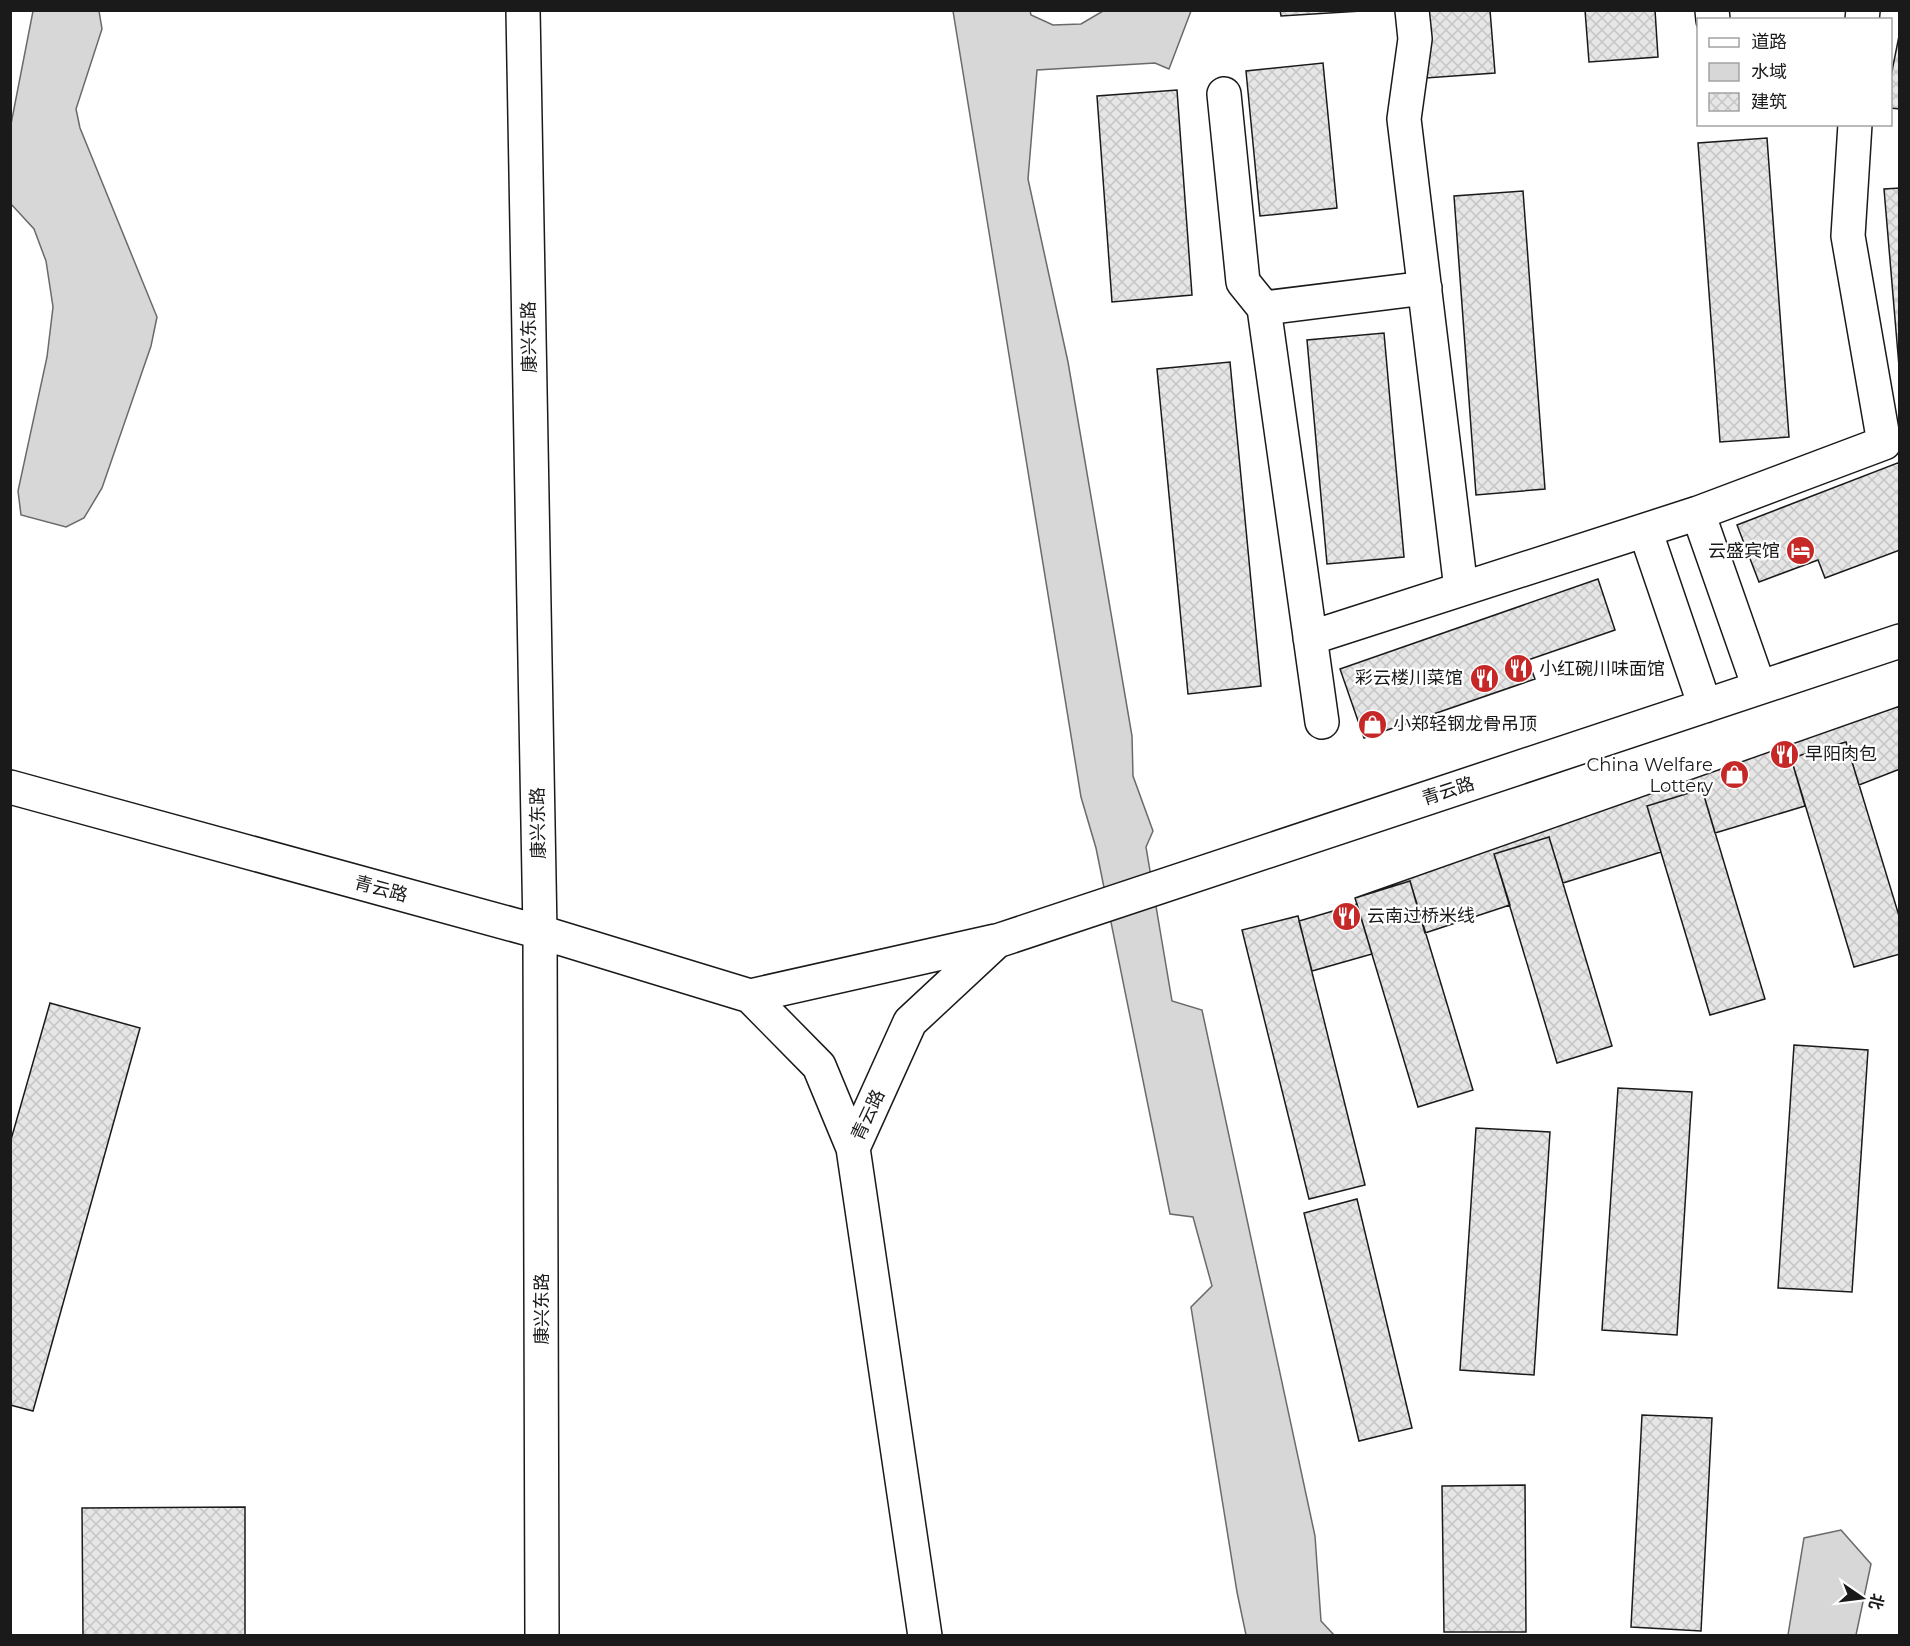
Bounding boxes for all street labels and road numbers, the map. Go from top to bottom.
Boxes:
street label: 康兴东路 [517,301,541,373]
street label: 青云路 [1419,772,1477,810]
street label: 康兴东路 [526,787,550,859]
street label: 青云路 [352,871,410,907]
street label: 青云路 [847,1086,889,1144]
street label: 康兴东路 [531,1273,553,1345]

